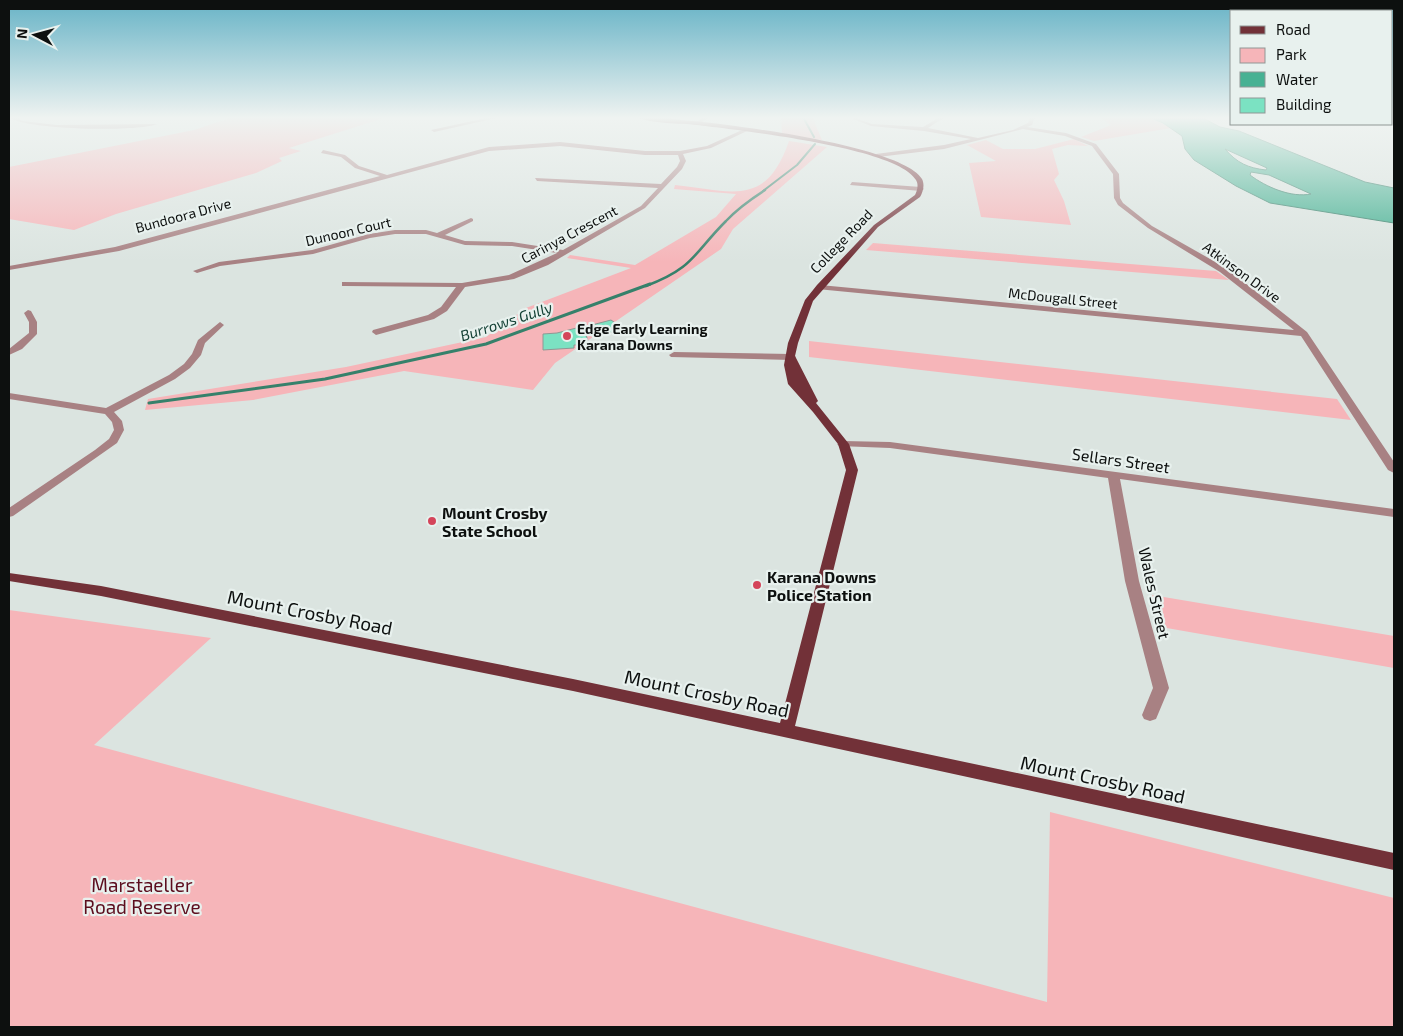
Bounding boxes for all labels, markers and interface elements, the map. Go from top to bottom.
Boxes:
north arrow [10,10,60,60]
legend [1230,10,1393,125]
text: Road [1276,20,1311,38]
text: N [13,28,31,40]
text: Park [1276,45,1307,63]
text: Water [1276,70,1318,88]
text: Building [1276,95,1332,113]
street label: Bundoora Drive [133,194,233,236]
street label: Carinya Crescent [518,201,620,267]
street label: College Road [806,205,876,277]
street label: Dunoon Court [303,213,393,249]
street label: Atkinson Drive [1200,238,1284,306]
street label: McDougall Street [1008,284,1118,312]
water label: Burrows Gully [458,298,555,345]
place label: Edge Early Learning Karana Downs [577,320,708,353]
marker: Edge Early Learning Karana Downs [561,330,573,342]
street label: Sellars Street [1071,444,1171,476]
place label: Mount Crosby State School [442,503,548,540]
marker: Mount Crosby State School [426,515,438,527]
street label: Wales Street [1135,545,1175,641]
place label: Karana Downs Police Station [767,567,876,604]
marker: Karana Downs Police Station [751,579,763,591]
street label: Mount Crosby Road [225,585,395,639]
street label: Mount Crosby Road [623,664,791,722]
street label: Mount Crosby Road [1019,750,1187,808]
park label: Marstaeller Road Reserve [83,873,201,918]

